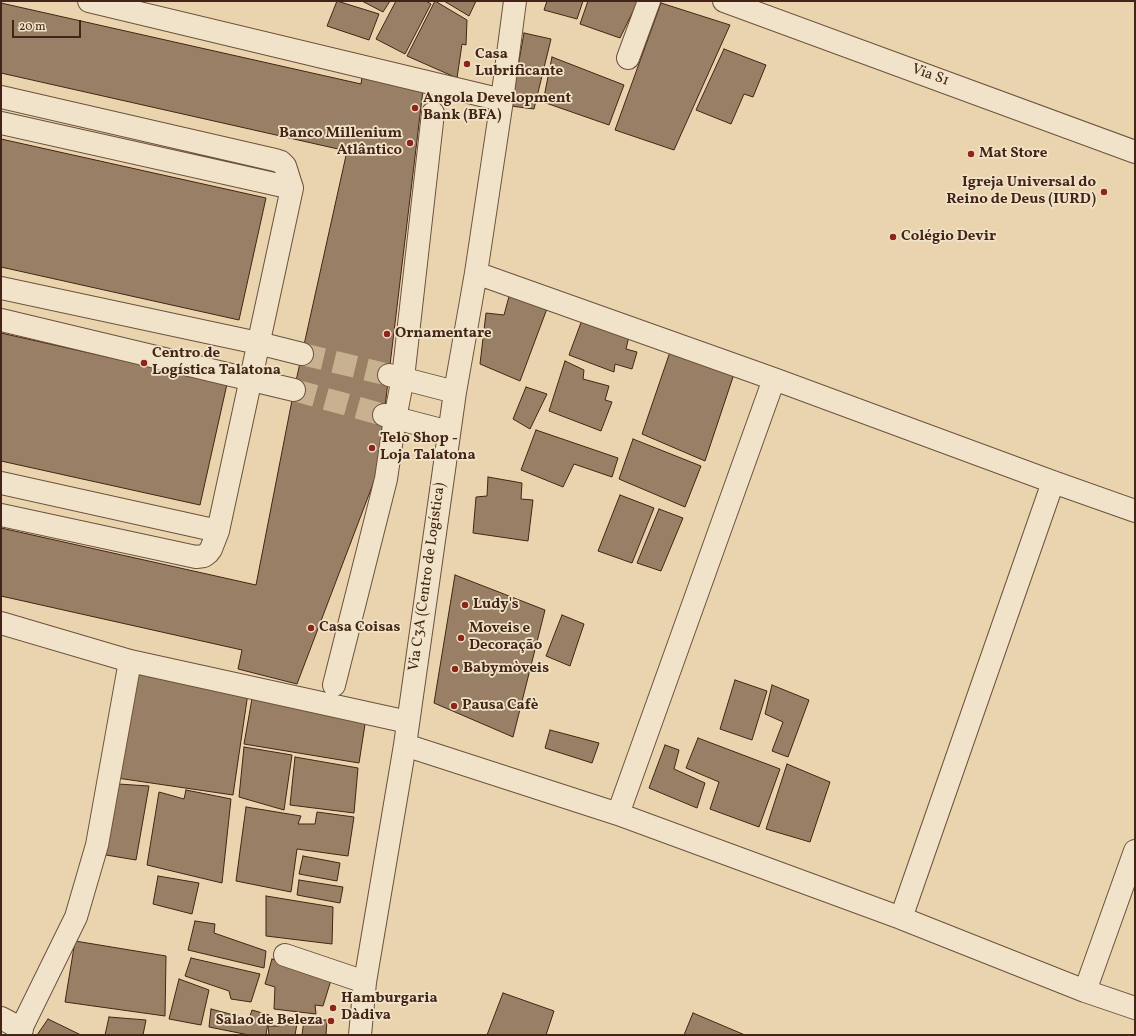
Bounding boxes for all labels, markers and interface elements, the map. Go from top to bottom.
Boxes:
scale bar [14,12,83,38]
text: 20 m [19,19,46,35]
place label: Casa Lubrificante [475,46,563,81]
marker: Casa Lubrificante [462,59,472,69]
street label: Via S1 [909,61,951,91]
place label: Angola Development Bank (BFA) [423,90,571,125]
marker: Angola Development Bank (BFA) [410,103,420,113]
place label: Banco Millenium Atlântico [279,125,402,160]
marker: Banco Millenium Atlântico [405,138,415,148]
place label: Mat Store [979,145,1047,163]
marker: Mat Store [966,149,976,159]
place label: Igreja Universal do Reino de Deus (IURD) [946,174,1096,209]
marker: Igreja Universal do Reino de Deus (IURD) [1099,187,1109,197]
place label: Colégio Devir [901,228,996,246]
marker: Colégio Devir [888,232,898,242]
place label: Ornamentare [395,325,492,343]
marker: Ornamentare [382,329,392,339]
place label: Centro de Logística Talatona [152,345,281,380]
marker: Centro de Logística Talatona [139,358,149,368]
place label: Telo Shop - Loja Talatona [380,430,476,465]
marker: Telo Shop - Loja Talatona [367,443,377,453]
street label: Via C3A (Centro de Logística) [406,482,450,672]
place label: Ludy's [473,596,519,614]
marker: Ludy's [460,600,470,610]
place label: Casa Coisas [319,619,400,637]
place label: Moveis e Decoração [469,620,542,655]
marker: Casa Coisas [306,623,316,633]
marker: Moveis e Decoração [456,633,466,643]
place label: Babymòveis [463,660,549,678]
marker: Babymòveis [450,664,460,674]
place label: Pausa Cafè [462,697,538,715]
marker: Pausa Cafè [449,701,459,711]
place label: Hamburgaria Dàdiva [341,990,438,1025]
marker: Hamburgaria Dàdiva [328,1003,338,1013]
place label: Salao de Beleza [215,1012,323,1030]
marker: Salao de Beleza [326,1016,336,1026]

